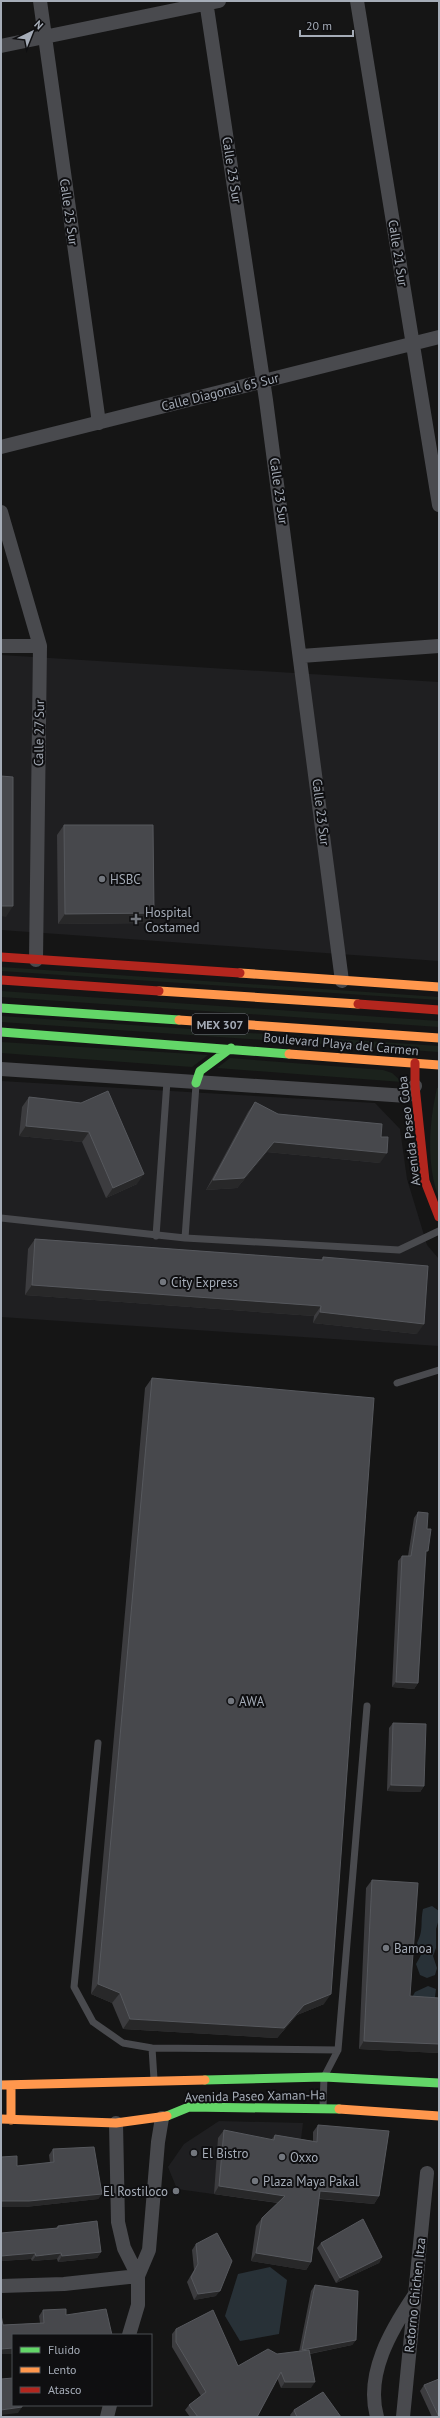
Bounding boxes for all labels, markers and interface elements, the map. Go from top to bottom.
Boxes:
north arrow [12,12,52,52]
scale bar [300,12,353,38]
text: N [31,17,46,32]
text: 20 m [306,18,332,33]
street label: Calle 23 Sur [218,135,246,205]
street label: Calle 25 Sur [56,177,82,247]
street label: Calle 21 Sur [384,218,412,288]
street label: Calle Diagonal 65 Sur [159,369,281,415]
street label: Calle 23 Sur [266,456,292,526]
street label: Calle 27 Sur [30,699,48,766]
street label: Calle 23 Sur [308,778,334,847]
place label: HSBC [110,871,141,888]
marker: HSBC [97,874,107,884]
place label: Hospital Costamed [145,904,199,936]
marker: Hospital Costamed [130,913,142,925]
road number: MEX 307 [192,1014,248,1034]
street label: Boulevard Playa del Carmen [263,1029,419,1059]
street label: Avenida Paseo Coba [394,1075,424,1187]
place label: City Express [171,1274,238,1291]
marker: City Express [158,1277,168,1287]
place label: AWA [239,1693,265,1710]
marker: AWA [226,1696,236,1706]
place label: Bamoa [394,1940,432,1957]
marker: Bamoa [381,1943,391,1953]
street label: Avenida Paseo Xaman-Ha [184,2086,326,2106]
place label: El Bistro [202,2145,249,2162]
marker: El Bistro [189,2148,199,2158]
place label: Oxxo [290,2149,318,2166]
marker: Oxxo [277,2152,287,2162]
place label: Plaza Maya Pakal [263,2173,359,2190]
marker: Plaza Maya Pakal [250,2176,260,2186]
place label: El Rostiloco [103,2183,168,2200]
marker: El Rostiloco [171,2186,181,2196]
street label: Retorno Chichen Itza [401,2237,429,2353]
legend [12,2334,152,2406]
text: Fluido [48,2342,80,2357]
text: Lento [48,2362,77,2377]
text: Atasco [48,2382,81,2397]

